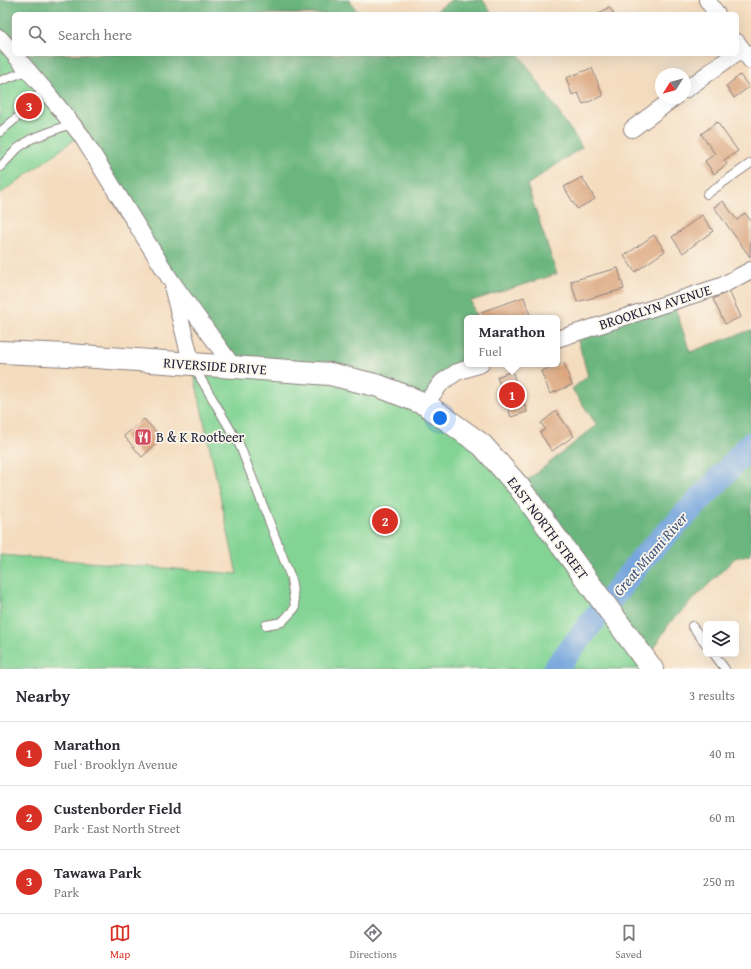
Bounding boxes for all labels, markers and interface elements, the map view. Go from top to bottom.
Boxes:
search box [12,12,739,56]
icon: search [26,23,48,45]
text: Search here [58,24,132,45]
north arrow [655,68,691,104]
pin: 3 [16,91,42,121]
street label: BROOKLYN AVENUE [596,279,714,335]
popup [464,315,560,367]
text: Marathon [479,321,545,342]
text: Fuel [479,342,502,361]
street label: RIVERSIDE DRIVE [163,352,267,380]
pin: 1 [499,380,525,410]
your location [430,408,450,428]
restaurant icon: B & K Rootbeer [133,427,153,447]
place label: B & K Rootbeer [156,427,245,447]
street label: EAST NORTH STREET [503,473,593,584]
pin: 2 [372,506,398,536]
water label: Great Miami River [608,508,692,600]
map controls [703,621,739,657]
button: layers [703,621,739,657]
text: Nearby [16,683,70,708]
text: 3 results [689,686,735,705]
text: Marathon [54,734,120,755]
text: 1 [26,744,32,763]
text: 40 m [709,744,735,763]
text: Fuel · Brooklyn Avenue [54,755,178,774]
text: Custenborder Field [54,798,182,819]
text: 2 [26,808,32,827]
text: 60 m [709,808,735,827]
text: Park · East North Street [54,819,180,838]
text: Tawawa Park [54,862,141,883]
text: 3 [26,872,32,891]
text: 250 m [703,872,735,891]
text: Park [54,883,79,902]
tab: Map [109,922,131,962]
tab: Directions [350,922,397,962]
tab: Saved [615,922,642,962]

